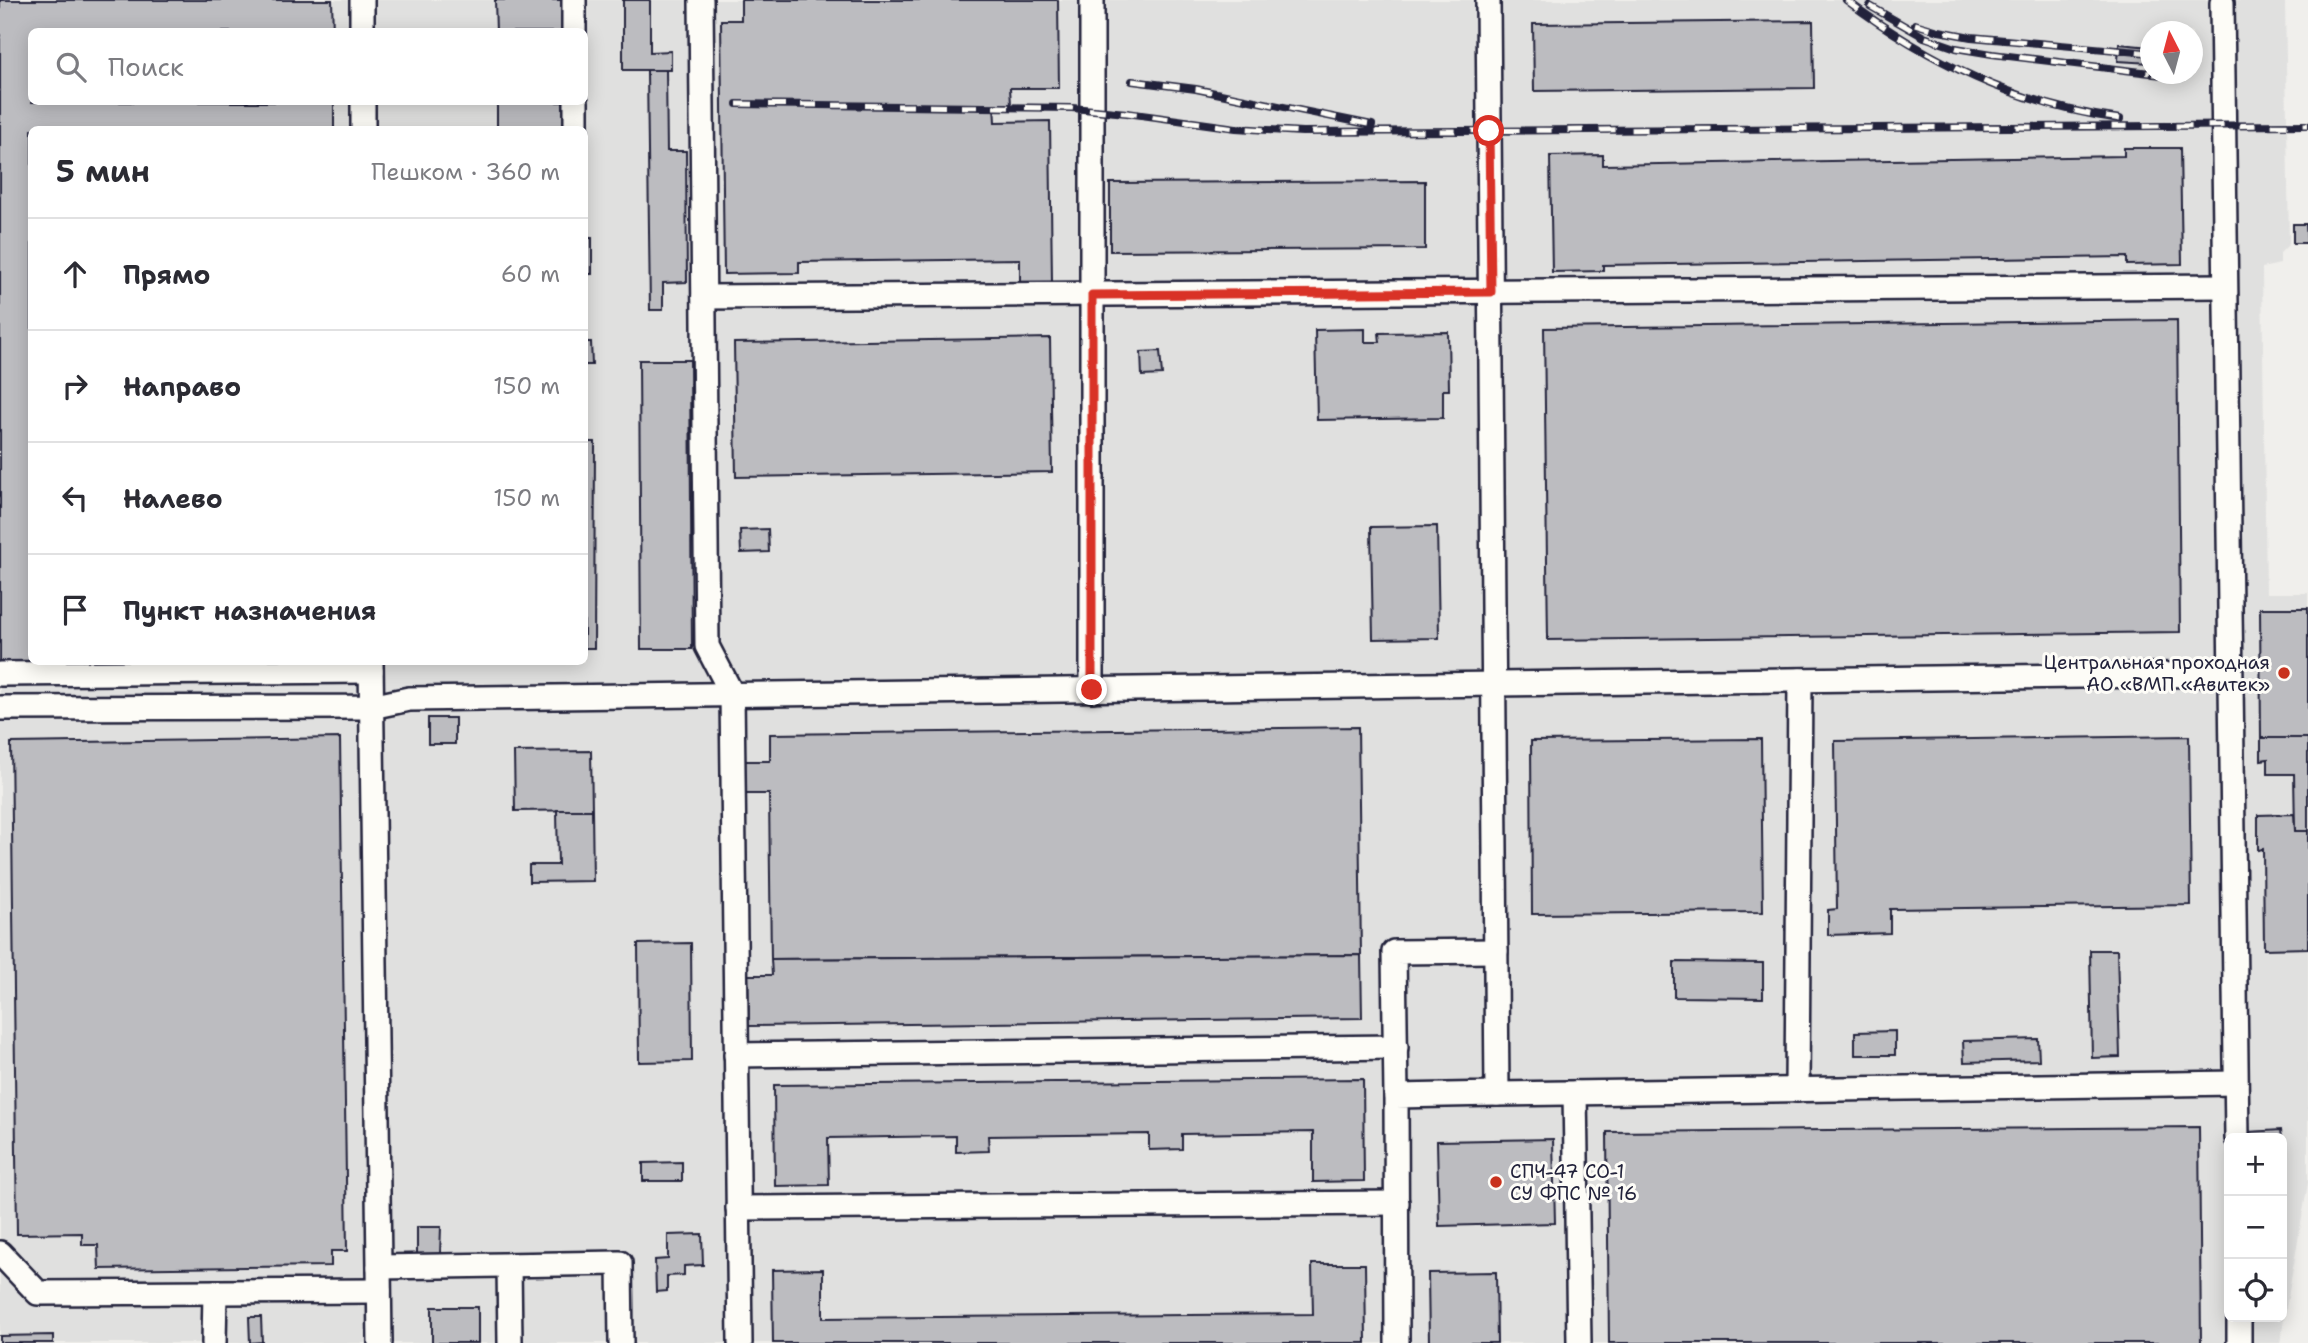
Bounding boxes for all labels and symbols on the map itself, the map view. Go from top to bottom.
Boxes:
north arrow [2140,21,2203,84]
route start [1473,115,1504,146]
place label: Центральная проходная АО «ВМП «Авитек» [2044,650,2270,697]
marker: Центральная проходная АО «ВМП «Авитек» [2276,665,2292,681]
route end [1076,674,1107,705]
place label: СПЧ-47 СО-1 СУ ФПС № 16 [1510,1159,1637,1206]
marker: СПЧ-47 СО-1 СУ ФПС № 16 [1488,1174,1504,1190]

